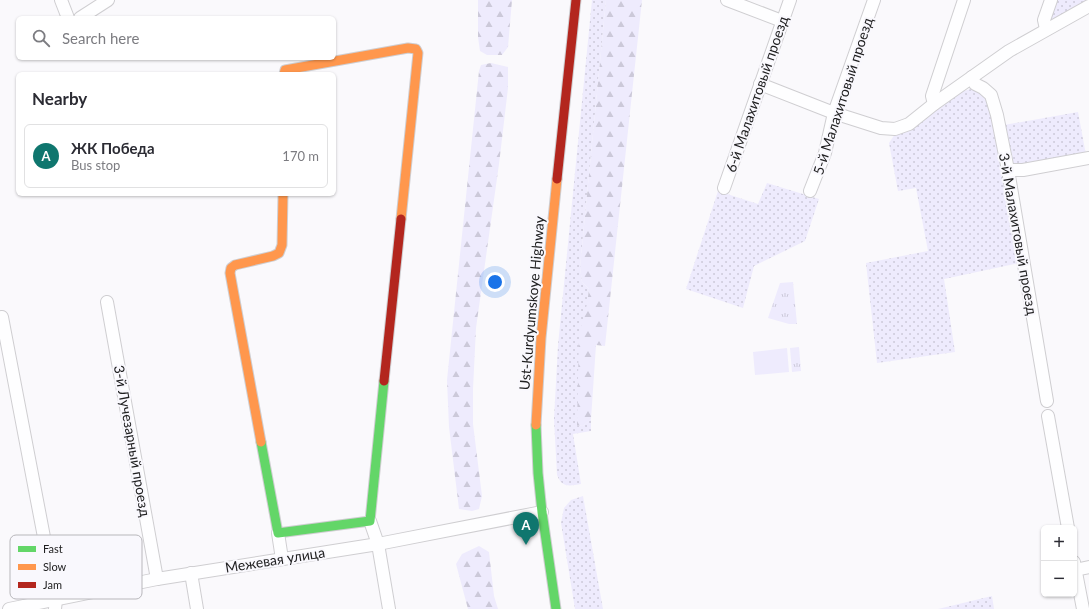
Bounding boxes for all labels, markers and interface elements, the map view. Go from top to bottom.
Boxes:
street label: 6-й Малахитовый проезд [722,13,791,174]
street label: 5-й Малахитовый проезд [809,15,876,177]
search box [16,16,336,60]
icon: search [30,27,52,49]
text: Search here [62,29,139,47]
text: Nearby [32,88,87,109]
text: ЖК Победа [71,139,155,157]
text: A [41,148,51,164]
text: 170 m [282,148,319,164]
street label: 3-й Малахитовый проезд [996,152,1041,317]
text: Bus stop [71,157,120,173]
street label: Ust-Kurdyumskoye Highway [515,214,548,391]
your location [485,272,505,292]
street label: 3-й Лучезарный проезд [111,364,154,518]
pin: A [513,512,539,545]
map controls [1041,525,1077,597]
button: + [1041,525,1077,561]
legend [10,535,142,599]
text: Fast [43,542,63,555]
street label: Межевая улица [224,543,326,576]
text: Slow [43,560,67,573]
button: − [1041,561,1077,597]
text: Jam [43,578,62,591]

